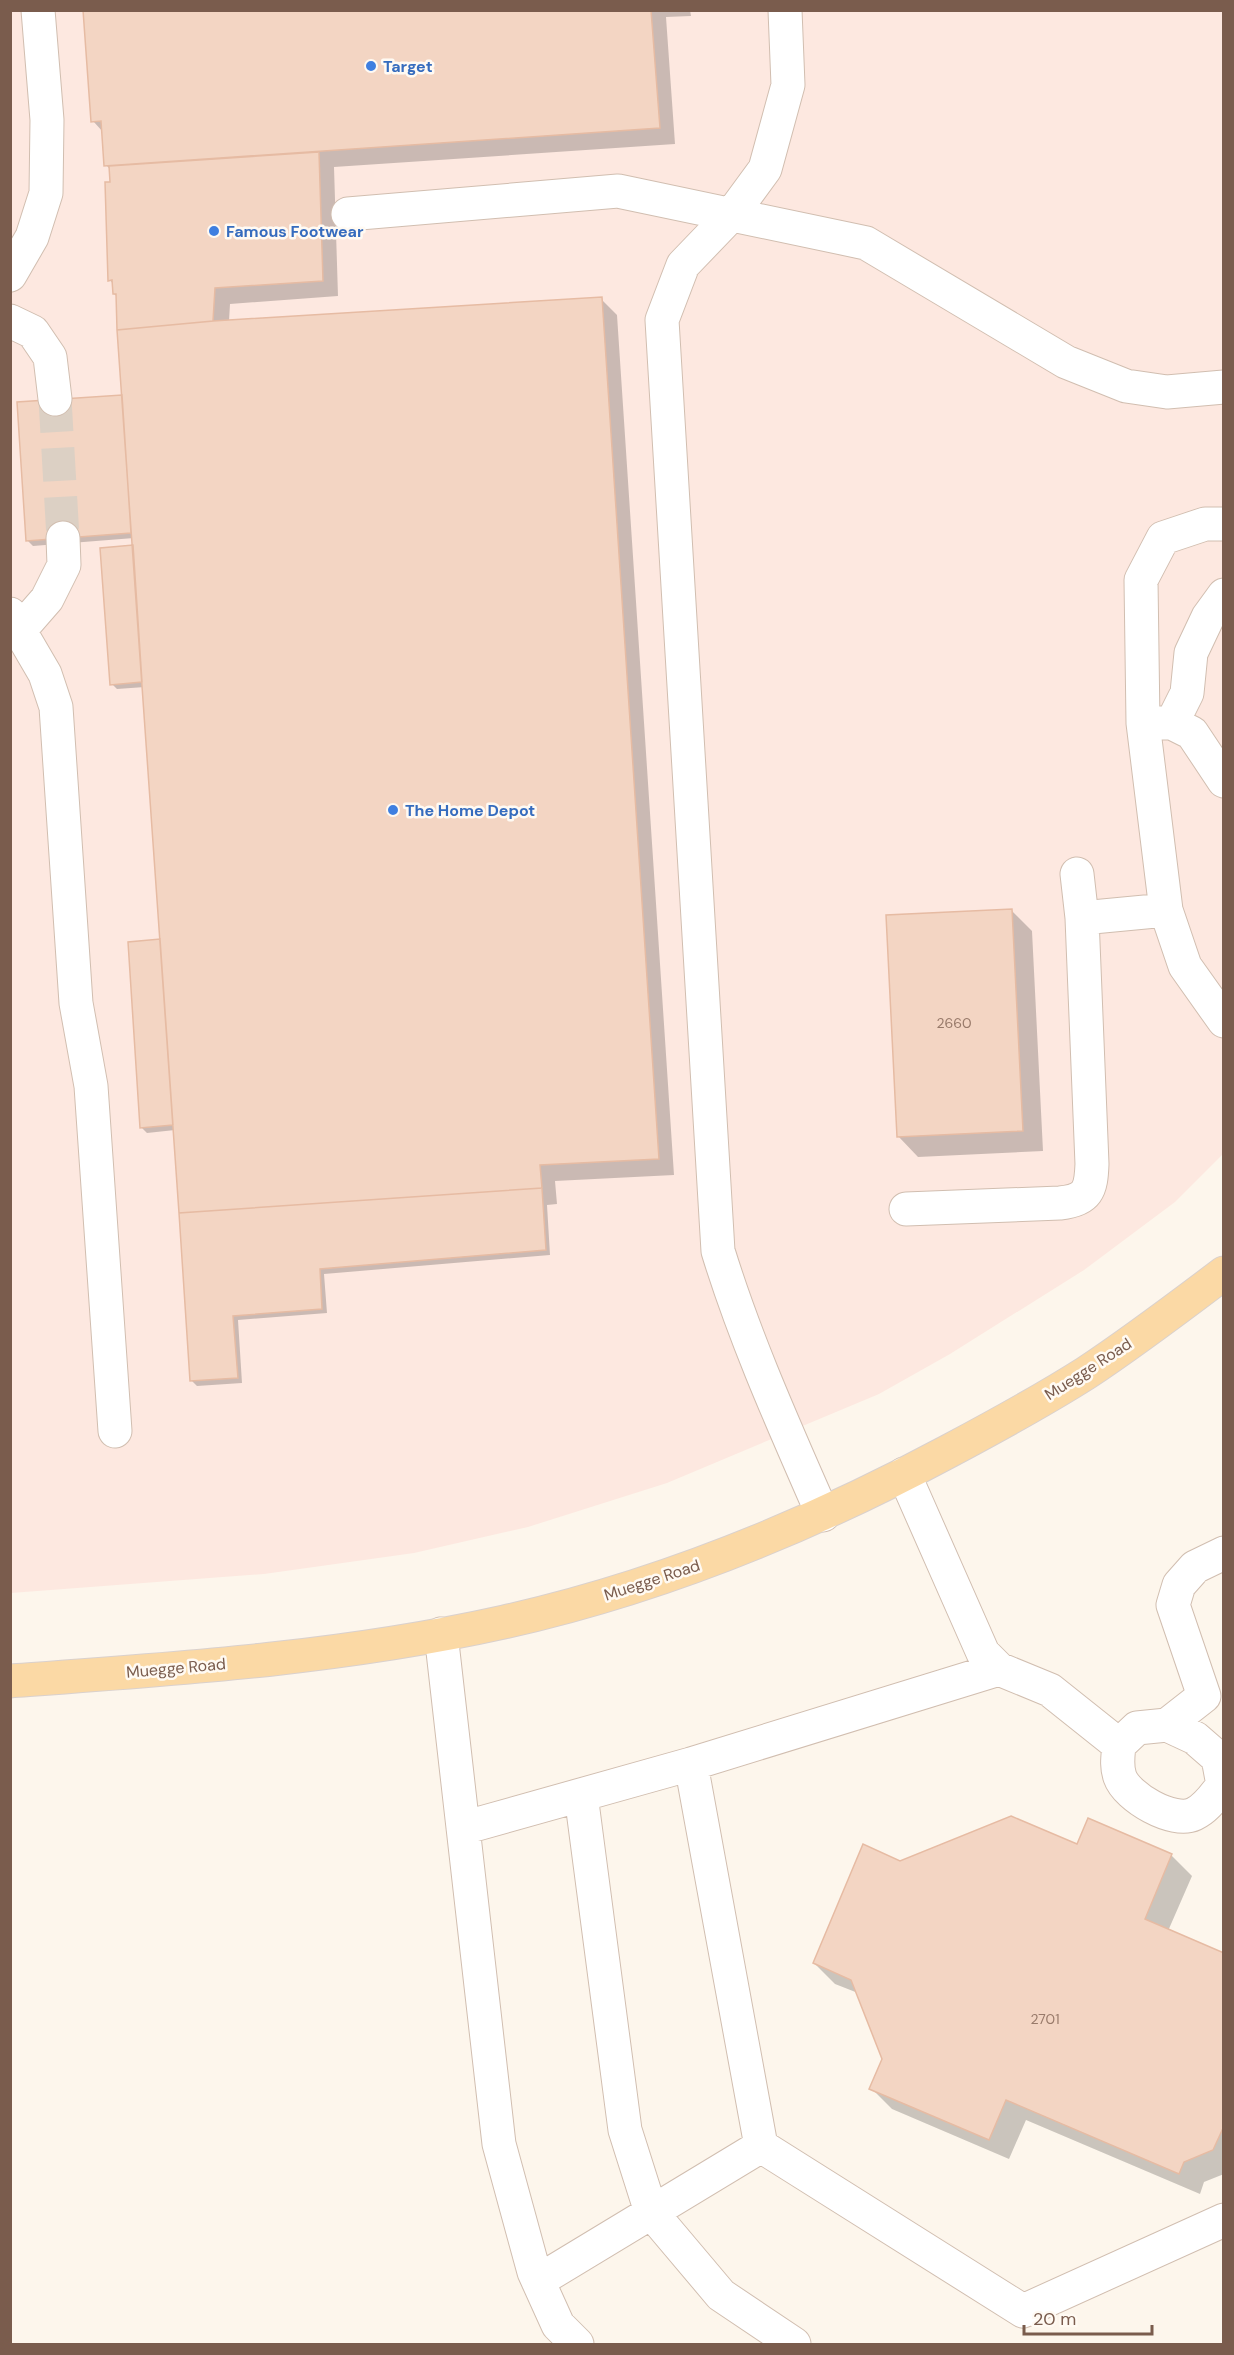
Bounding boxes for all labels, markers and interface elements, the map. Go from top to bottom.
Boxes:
place label: Target [383,56,433,77]
marker: Target [364,59,378,73]
place label: Famous Footwear [226,221,364,242]
marker: Famous Footwear [207,224,221,238]
place label: The Home Depot [405,800,535,821]
marker: The Home Depot [386,803,400,817]
house number: 2660 [936,1014,972,1032]
street label: Muegge Road [1040,1333,1136,1405]
street label: Muegge Road [601,1555,703,1605]
street label: Muegge Road [125,1653,227,1683]
house number: 2701 [1030,2010,1060,2028]
scale bar [1024,2298,1152,2336]
text: 20 m [1033,2307,1076,2331]

